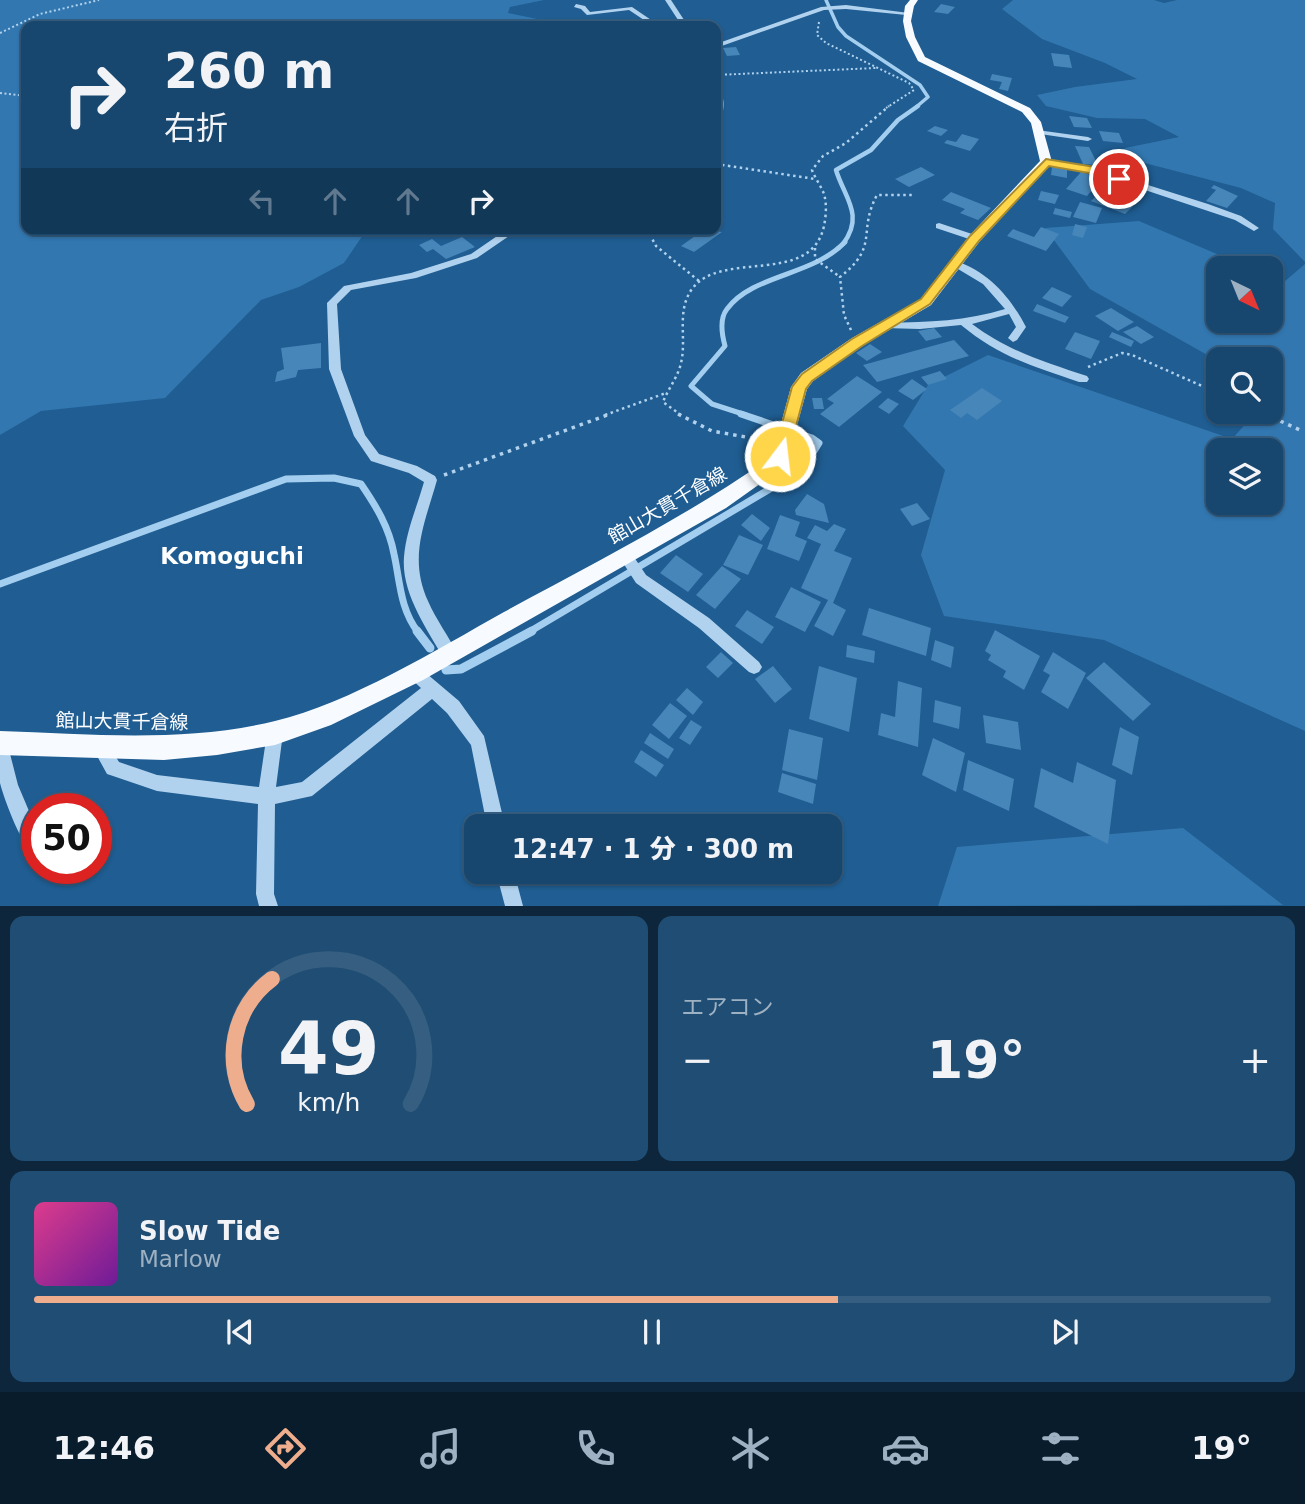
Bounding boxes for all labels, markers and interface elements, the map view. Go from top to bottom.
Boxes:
text: 260 m [164,43,334,100]
icon: right [49,49,140,140]
text: 右折 [164,109,228,147]
pin [1089,149,1149,209]
icon: arrive [1100,160,1138,198]
icon: left [243,182,281,220]
icon: ahead [316,182,354,220]
icon: ahead [389,182,427,220]
icon: right [462,182,500,220]
north arrow [1206,256,1283,332]
map controls [1206,256,1283,515]
button: search [1206,347,1283,424]
position arrow [743,419,817,493]
button: layers [1206,438,1283,515]
street label: 館山大貫千倉線 [604,462,730,548]
district label: Komoguchi [160,543,304,569]
street label: 館山大貫千倉線 [55,709,189,733]
speed limit sign: 50 [21,793,112,884]
text: 12:47 · 1 分 · 300 m [512,834,794,864]
text: エアコン [682,994,774,1020]
text: 49 [278,1007,379,1092]
text: 19° [927,1030,1025,1090]
text: − [682,1038,713,1082]
text: + [1239,1038,1271,1082]
text: km/h [297,1088,360,1117]
text: Slow Tide [139,1216,280,1246]
text: Marlow [139,1246,222,1272]
icon: previous [221,1313,259,1351]
icon: pause [633,1313,671,1351]
icon: next [1046,1313,1084,1351]
icon: directions [261,1424,310,1473]
icon: music [416,1424,465,1473]
icon: phone [571,1424,620,1473]
icon: climate [726,1424,775,1473]
icon: car [881,1424,930,1473]
icon: filters [1036,1424,1085,1473]
text: 12:46 [53,1429,155,1467]
text: 19° [1191,1429,1252,1467]

